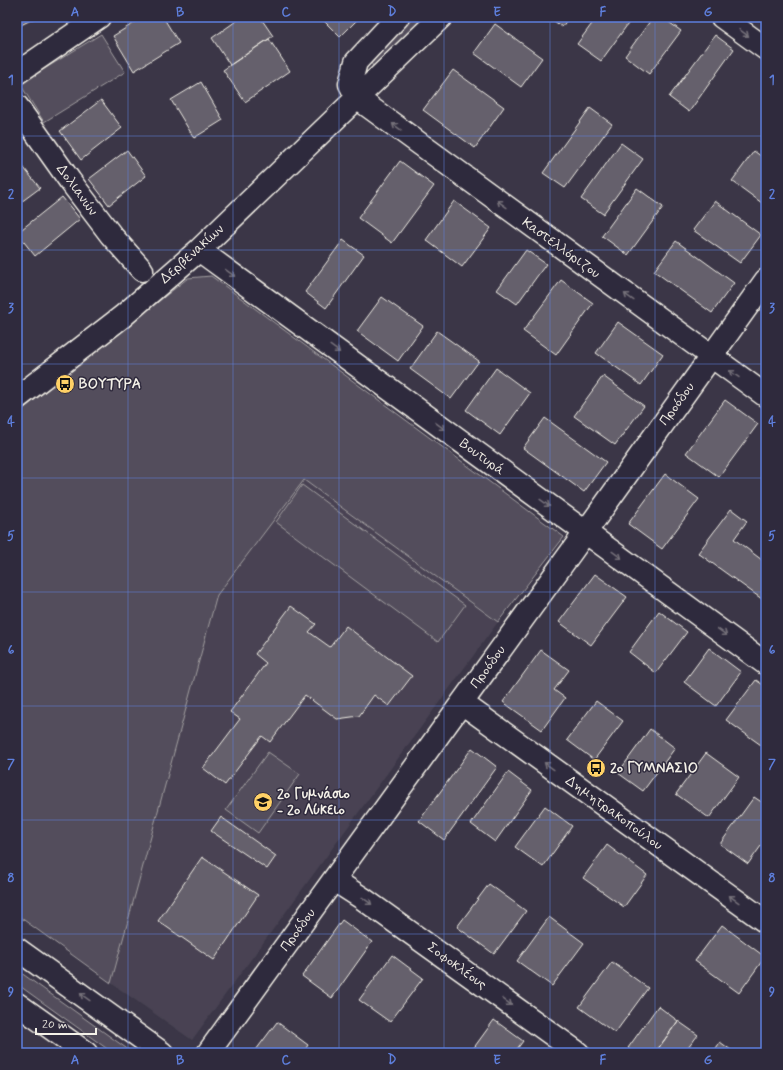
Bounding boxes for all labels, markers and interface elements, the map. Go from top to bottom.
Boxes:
text: A [71,4,79,21]
text: B [176,4,185,21]
text: C [281,4,291,21]
text: D [388,4,397,21]
text: E [493,4,501,21]
text: F [600,4,607,21]
text: G [704,4,713,21]
one-way arrow [738,29,749,37]
text: 1 [8,72,14,89]
text: 1 [769,72,775,89]
one-way arrow [391,123,402,131]
street label: Δολιανών [52,161,102,219]
text: 2 [8,186,15,203]
text: 2 [769,186,776,203]
one-way arrow [496,200,507,208]
street label: Καστελλόριζου [518,213,604,283]
street label: Δερβενακίων [156,220,228,288]
one-way arrow [225,268,236,277]
one-way arrow [624,293,635,302]
text: 3 [8,300,14,317]
text: 3 [769,300,775,317]
one-way arrow [330,345,341,353]
one-way arrow [729,370,740,378]
bus stop icon: ΒΟΥΤΥΡΑ [54,373,76,395]
place label: ΒΟΥΤΥΡΑ [79,375,141,393]
street label: Προόδου [655,379,699,429]
text: 4 [7,414,15,431]
text: 4 [768,414,776,431]
one-way arrow [434,422,445,430]
street label: Βουτυρά [456,435,508,480]
one-way arrow [539,499,550,507]
text: 5 [7,528,15,545]
text: 5 [768,528,776,545]
one-way arrow [611,551,622,559]
one-way arrow [716,628,727,636]
text: 6 [8,642,15,659]
street label: Προόδου [466,642,510,692]
text: 6 [769,642,776,659]
text: 7 [7,756,15,773]
text: 7 [768,756,776,773]
bus stop icon: 2ο ΓΥΜΝΑΣΙΟ [585,757,607,779]
place label: 2ο ΓΥΜΝΑΣΙΟ [610,759,698,777]
one-way arrow [544,762,555,770]
street label: Δημητρακοπούλου [562,772,666,854]
place label: 2ο Γυμνάσιο - 2ο Λύκειο [277,785,350,819]
school or university icon: 2ο Γυμνάσιο - 2ο Λύκειο [252,791,274,813]
text: 8 [7,870,15,887]
text: 8 [768,870,776,887]
one-way arrow [729,895,740,903]
one-way arrow [361,897,372,906]
street label: Προόδου [276,905,320,955]
street label: Σοφοκλέους [424,937,491,994]
text: 9 [8,984,15,1001]
text: 9 [769,984,776,1001]
one-way arrow [79,993,90,1002]
one-way arrow [501,998,512,1006]
scale bar [36,1010,96,1036]
text: 20 m [42,1017,68,1033]
text: A [71,1052,79,1069]
text: B [176,1052,185,1069]
text: C [281,1052,291,1069]
text: D [388,1052,397,1069]
text: E [493,1052,501,1069]
text: F [600,1052,607,1069]
text: G [704,1052,713,1069]

